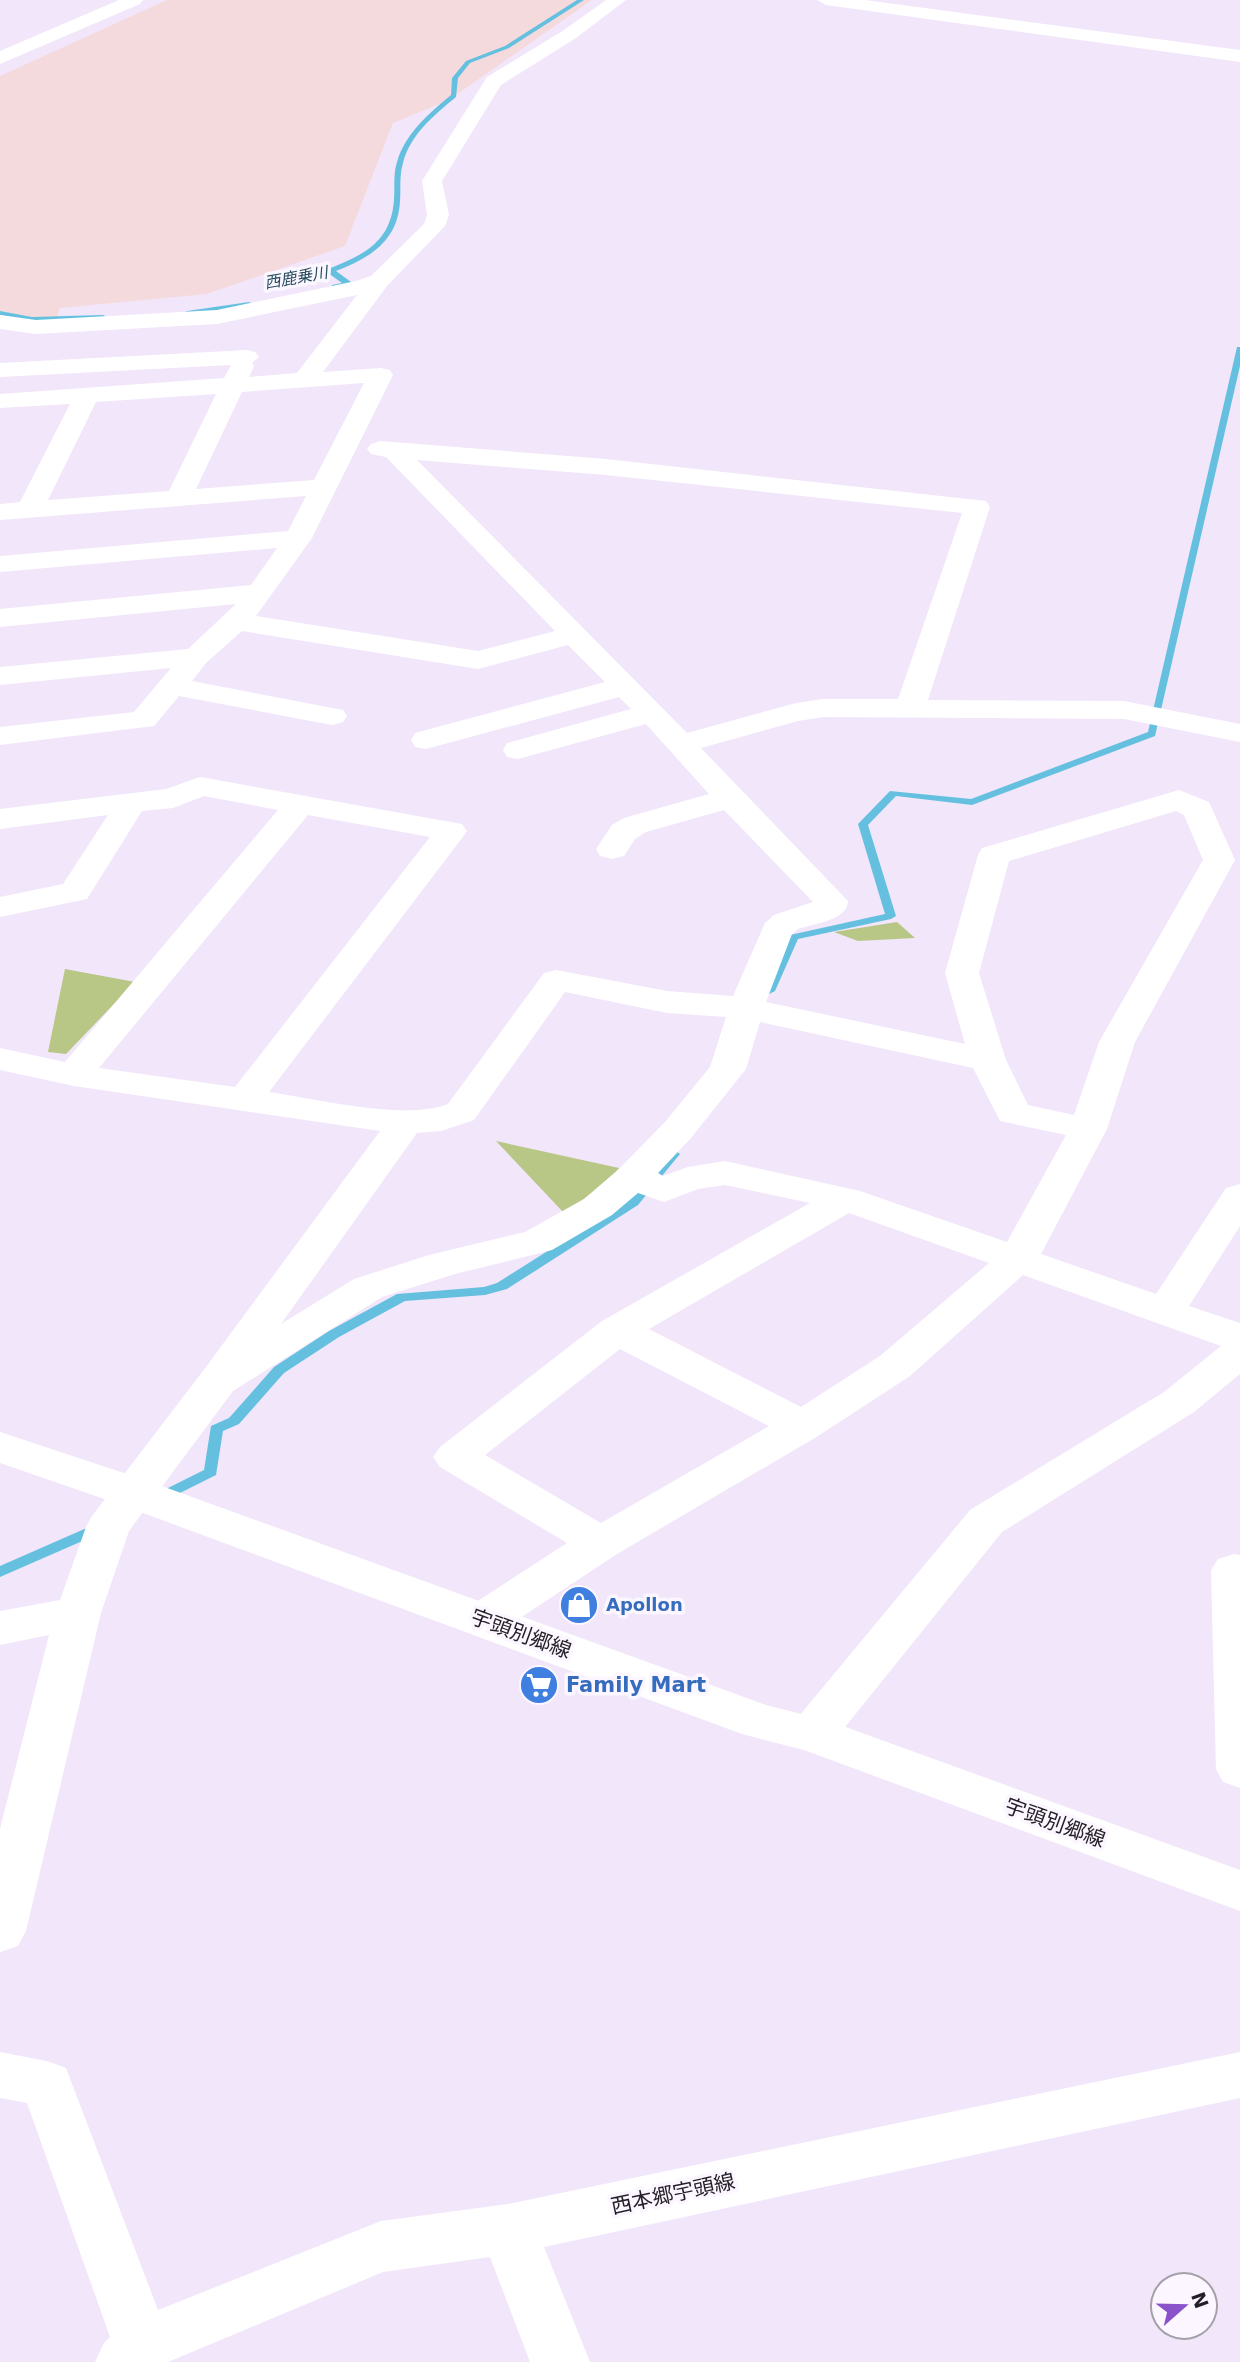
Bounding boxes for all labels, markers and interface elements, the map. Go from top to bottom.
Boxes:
water label: 西鹿乗川 [263,262,331,292]
shop icon: Apollon [558,1584,600,1626]
place label: Apollon [606,1594,683,1615]
street label: 宇頭別郷線 [468,1605,574,1663]
supermarket icon: Family Mart [518,1664,560,1706]
place label: Family Mart [566,1673,706,1697]
street label: 宇頭別郷線 [1002,1794,1108,1852]
street label: 西本郷宇頭線 [609,2169,737,2219]
north arrow [1149,2271,1219,2341]
text: N [1187,2289,1213,2311]

